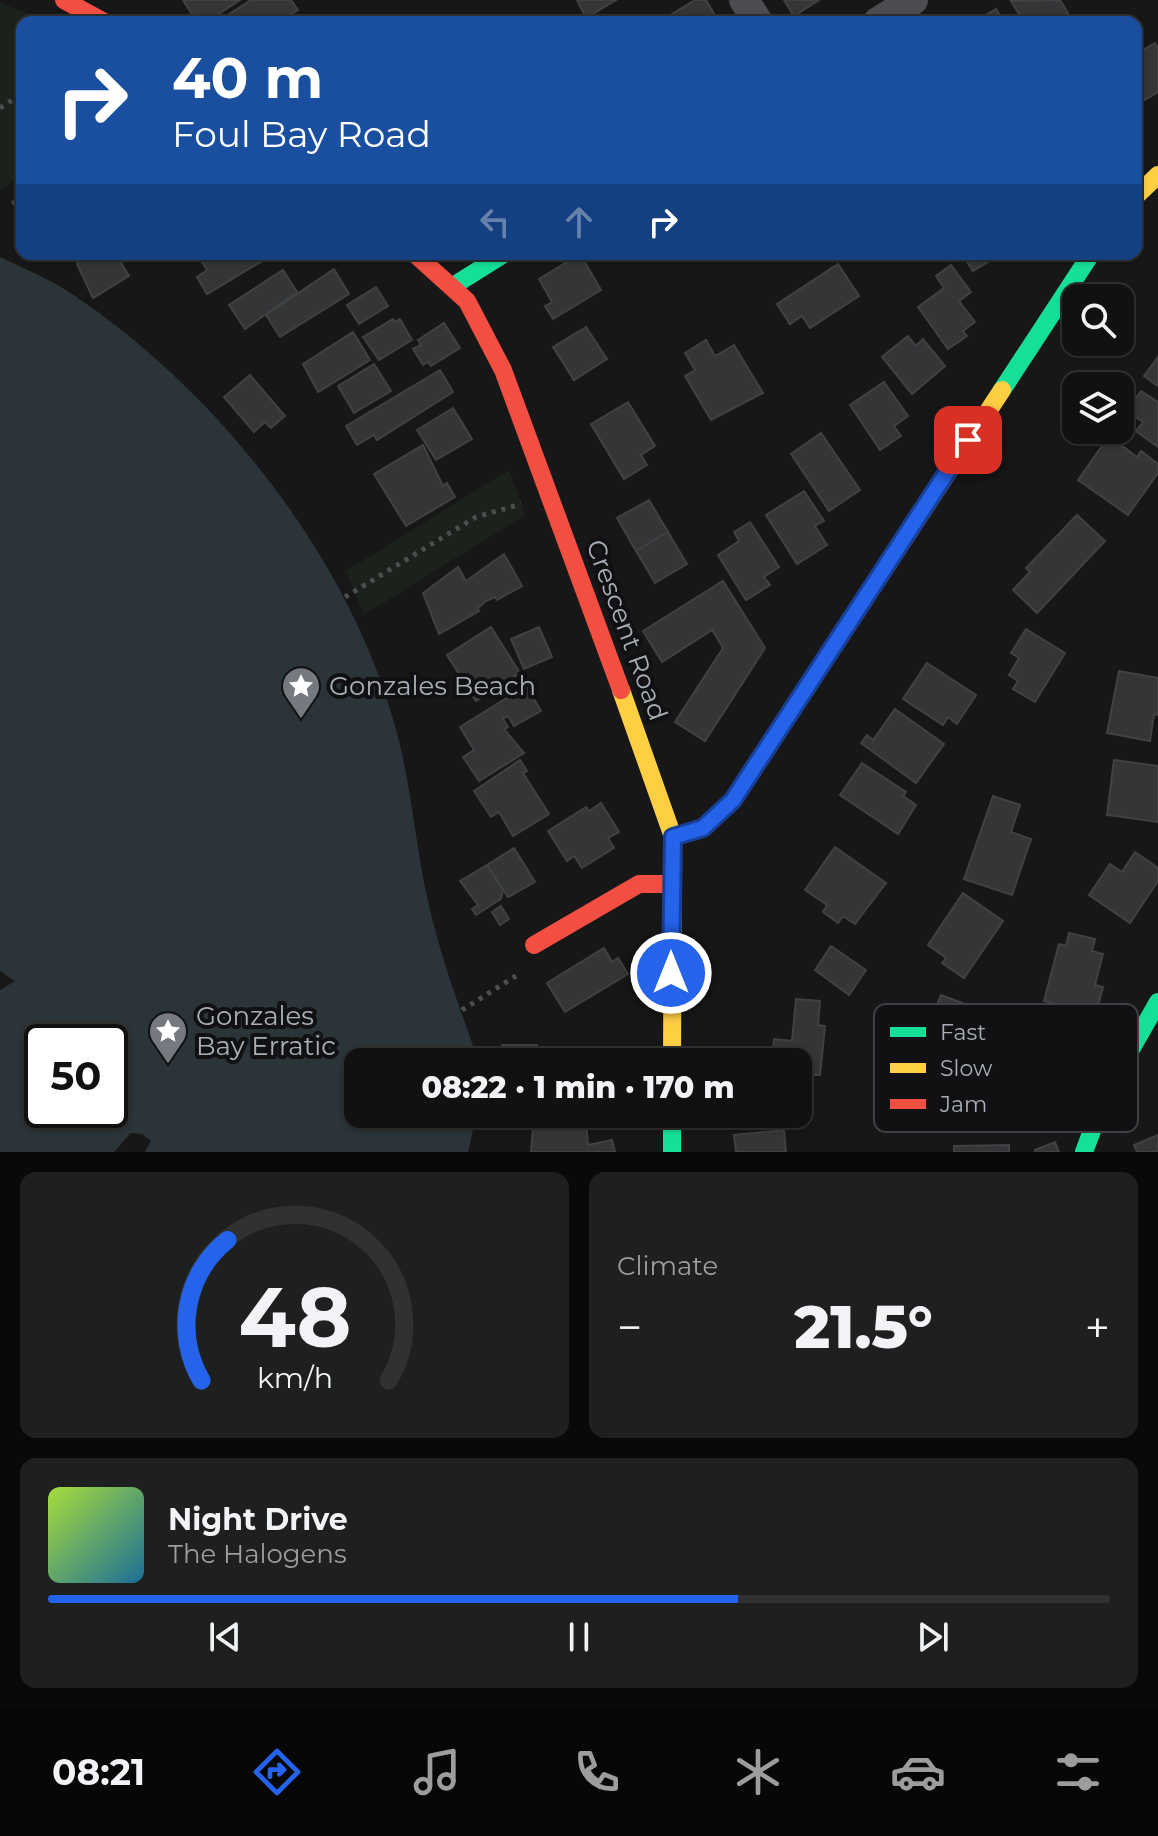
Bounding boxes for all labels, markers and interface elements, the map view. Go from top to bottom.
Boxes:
text: 40 m [172,44,323,112]
icon: right [40,48,144,152]
text: Foul Bay Road [172,112,431,156]
icon: left [473,200,517,244]
icon: ahead [557,200,601,244]
icon: right [641,200,685,244]
map controls [1062,284,1134,444]
button: search [1062,284,1134,356]
button: layers [1062,372,1134,444]
pin [934,406,1002,474]
icon: arrive [946,418,990,462]
street label: Crescent Road [579,535,675,725]
place icon: Gonzales Beach [280,665,322,720]
place label: Gonzales Beach [329,670,536,702]
position arrow [629,931,713,1015]
place label: Gonzales Bay Erratic [196,1000,336,1062]
legend [874,1004,1138,1132]
place icon: Gonzales Bay Erratic [147,1010,189,1065]
text: Fast [940,1019,986,1046]
speed limit sign: 50 [24,1024,128,1128]
text: Slow [940,1055,993,1082]
text: 08:22 · 1 min · 170 m [422,1069,735,1106]
text: Jam [939,1091,987,1118]
text: Climate [617,1250,718,1282]
text: 48 [238,1266,351,1368]
text: 21.5° [794,1290,933,1363]
text: − [617,1300,642,1354]
text: + [1085,1300,1110,1354]
text: km/h [256,1360,333,1395]
text: Night Drive [168,1501,348,1538]
text: The Halogens [168,1538,347,1570]
icon: previous [203,1615,247,1659]
icon: pause [557,1615,601,1659]
icon: next [911,1615,955,1659]
icon: directions [249,1744,305,1800]
icon: music [409,1744,465,1800]
icon: phone [569,1744,625,1800]
icon: climate [730,1744,786,1800]
icon: car [890,1744,946,1800]
icon: filters [1050,1744,1106,1800]
text: 08:21 [52,1750,145,1794]

